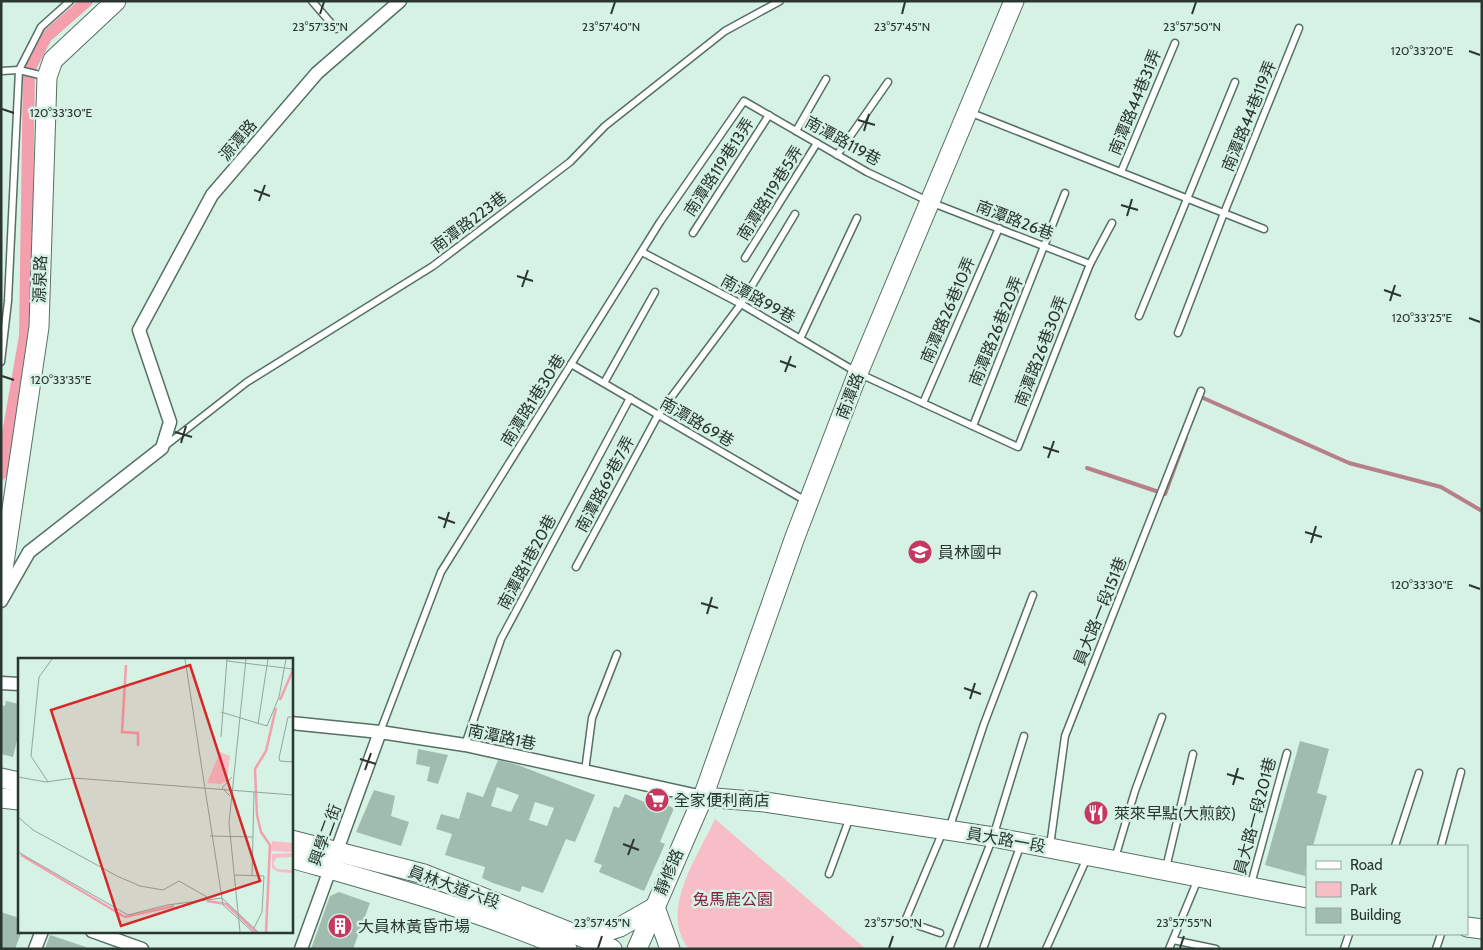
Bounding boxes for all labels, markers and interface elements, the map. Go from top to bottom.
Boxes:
text: 23°57'35"N [292,19,348,34]
text: 23°57'40"N [582,19,640,34]
text: 23°57'45"N [874,19,930,34]
text: 23°57'50"N [1163,19,1221,34]
text: 120°33'20"E [1391,43,1453,58]
street label: 南潭路44巷31弄 [1105,46,1165,158]
street label: 南潭路44巷119弄 [1218,58,1280,174]
text: 120°33'30"E [30,105,93,120]
street label: 南潭路119巷 [802,112,884,170]
street label: 南潭路119巷13弄 [680,114,758,220]
street label: 源潭路 [215,116,261,164]
street label: 南潭路119巷5弄 [733,142,807,244]
street label: 南潭路223巷 [428,188,510,256]
street label: 南潭路26巷 [974,197,1056,243]
street label: 南潭路26巷10弄 [917,254,979,366]
street label: 源泉路 [30,255,50,303]
street label: 南潭路99巷 [717,271,799,327]
street label: 南潭路26巷20弄 [965,273,1027,389]
street label: 南潭路26巷30弄 [1011,293,1071,409]
text: 120°33'25"E [1392,310,1453,325]
street label: 南潭路1巷30巷 [497,350,569,450]
street label: 南潭路 [833,370,867,422]
text: 120°33'35"E [31,372,92,387]
street label: 南潭路69巷 [657,393,737,451]
street label: 南潭路69巷7弄 [572,433,638,535]
street label: 南潭路1巷20巷 [494,511,560,613]
school or university icon: 員林國中 [907,539,933,565]
place label: 員林國中 [938,543,1002,562]
street label: 員大路一段151巷 [1070,554,1130,668]
text: 120°33'30"E [1391,577,1454,592]
inset map [18,658,292,932]
street label: 南潭路1巷 [466,721,538,753]
street label: 員大路一段201巷 [1230,755,1280,877]
supermarket icon: 全家便利商店 [644,787,670,813]
place label: 全家便利商店 [674,791,770,810]
restaurant icon: 萊來早點(大煎餃) [1083,800,1109,826]
street label: 興學二街 [305,802,345,868]
place label: 萊來早點(大煎餃) [1114,804,1236,823]
street label: 員大路一段 [965,824,1047,856]
legend [1306,845,1468,935]
street label: 靜修路 [651,846,687,898]
text: Road [1350,856,1383,874]
street label: 員林大道六段 [406,862,502,912]
text: Park [1350,881,1377,899]
park label: 兔馬鹿公園 [693,890,773,909]
text: Building [1350,906,1401,924]
building icon: 大員林黃昏市場 [327,913,353,939]
text: 23°57'45"N [574,915,630,930]
text: 23°57'50"N [864,915,922,930]
text: 23°57'55"N [1156,915,1212,930]
place label: 大員林黃昏市場 [358,917,470,936]

